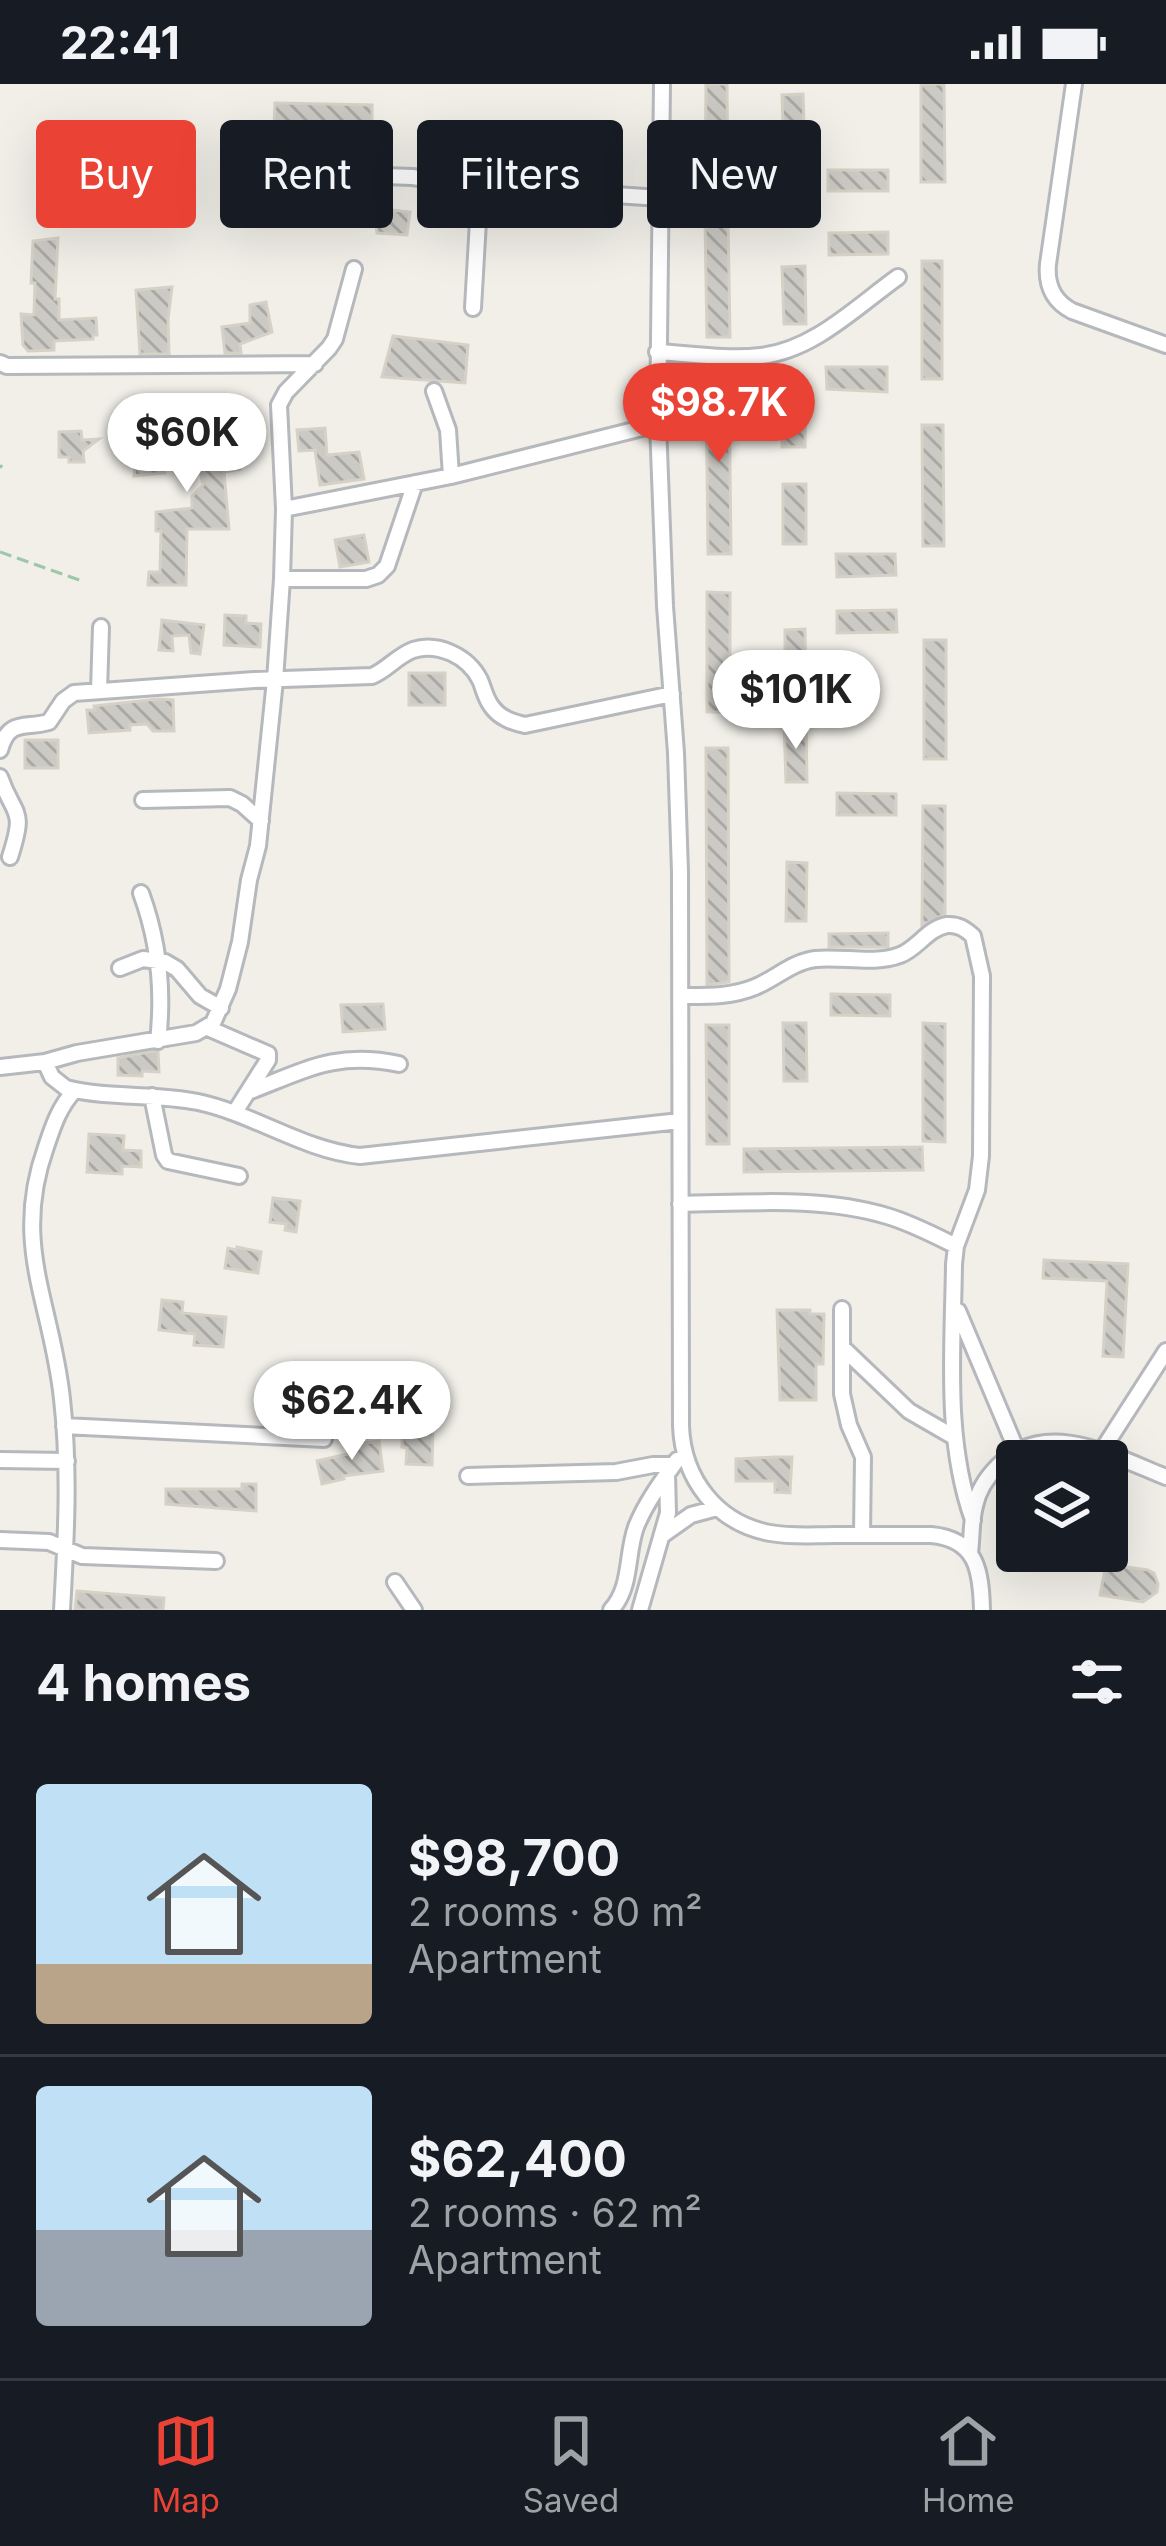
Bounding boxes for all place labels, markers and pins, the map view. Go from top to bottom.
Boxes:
pin: $98.7K [621,363,817,465]
pin: $60K [116,393,258,495]
pin: $101K [712,650,880,752]
pin: $62.4K [254,1361,450,1463]

